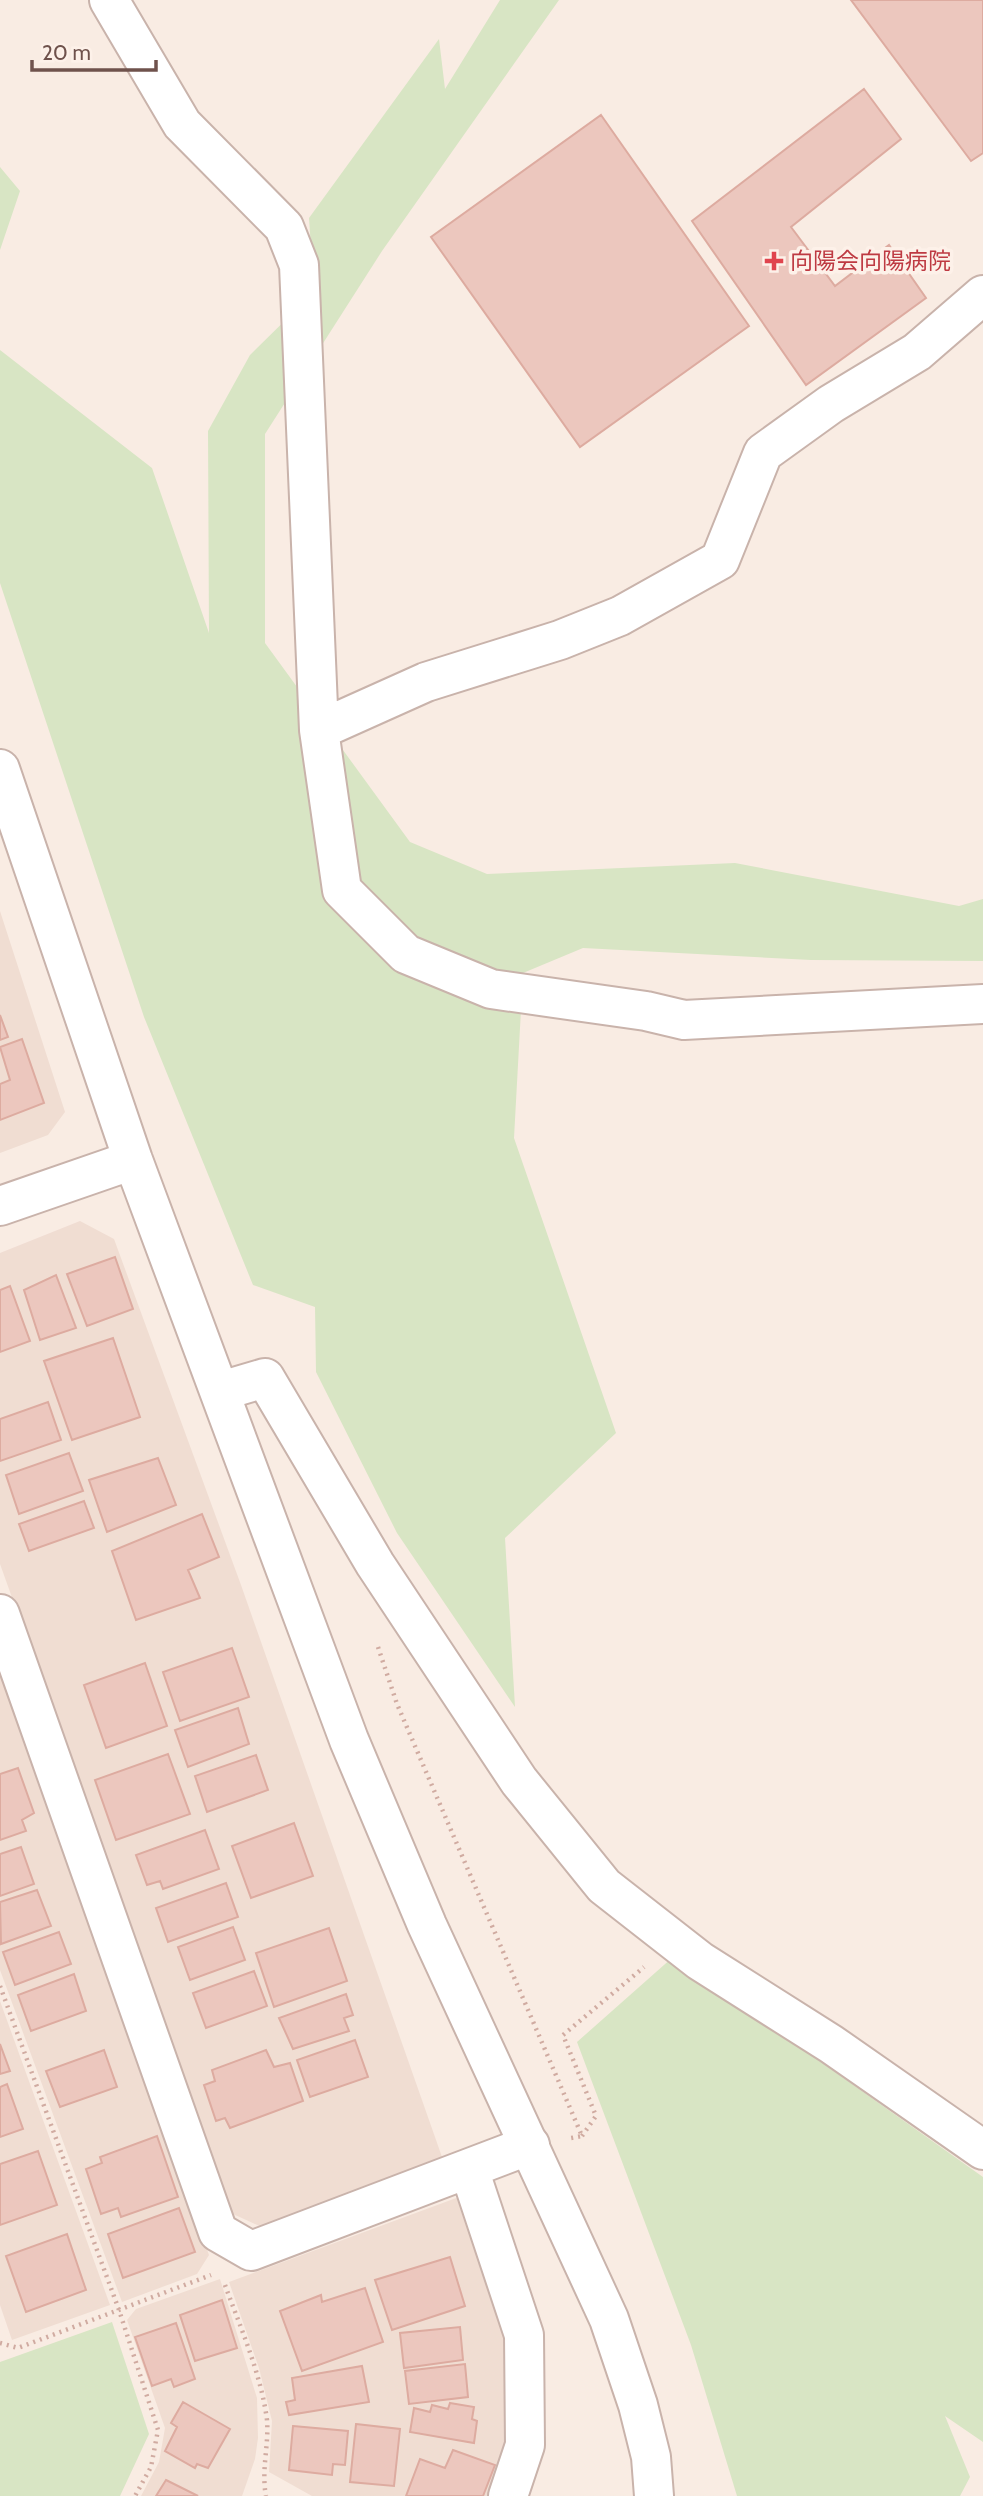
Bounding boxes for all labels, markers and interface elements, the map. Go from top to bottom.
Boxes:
scale bar [32,28,156,72]
text: 20 m [42,40,91,65]
place label: 向陽会向陽病院 [790,247,951,275]
marker: 向陽会向陽病院 [764,251,784,271]

